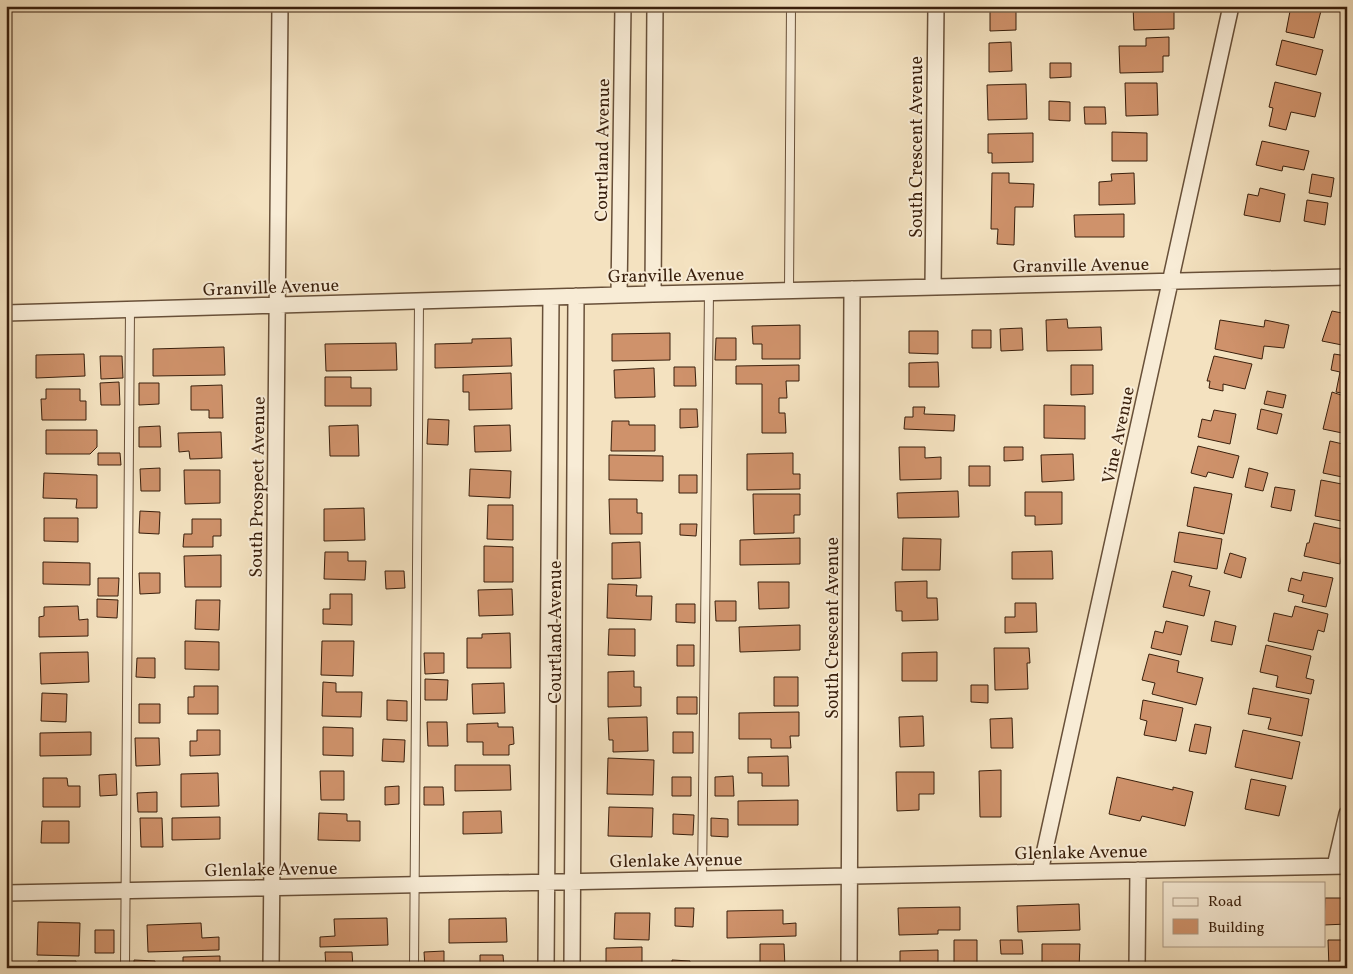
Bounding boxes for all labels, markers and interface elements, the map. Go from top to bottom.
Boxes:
street label: South Crescent Avenue [905,56,930,238]
street label: Courtland Avenue [590,78,617,222]
street label: Granville Avenue [1013,253,1149,280]
street label: Granville Avenue [608,263,744,290]
street label: Granville Avenue [202,274,340,303]
street label: Vine Avenue [1097,384,1142,486]
street label: South Prospect Avenue [244,396,273,578]
street label: South Crescent Avenue [821,537,846,719]
street label: Courtland Avenue [544,560,569,704]
street label: Glenlake Avenue [1014,840,1148,867]
street label: Glenlake Avenue [609,848,743,875]
street label: Glenlake Avenue [204,857,338,884]
legend [1163,882,1326,946]
text: Road [1208,892,1242,913]
text: Building [1208,918,1265,939]

